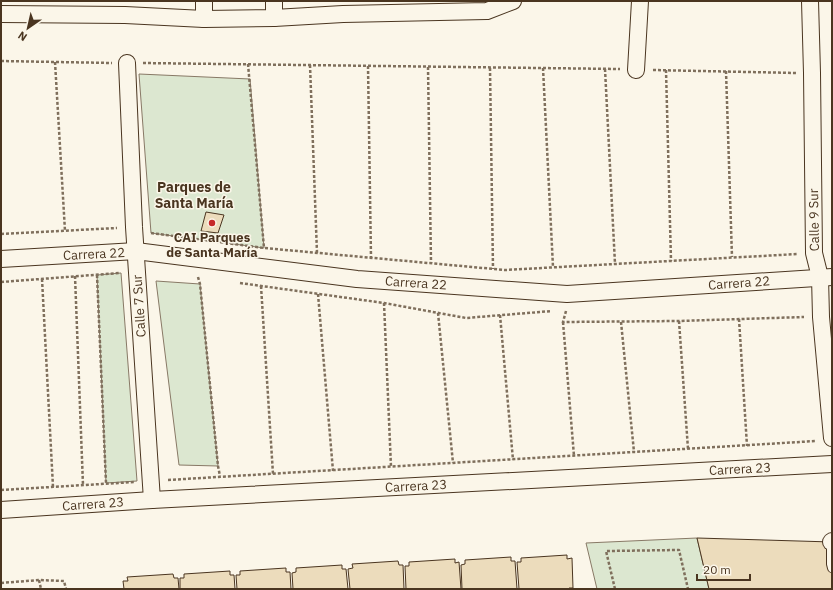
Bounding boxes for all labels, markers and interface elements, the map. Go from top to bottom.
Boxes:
north arrow [8,8,48,48]
text: N [15,28,30,44]
district label: Parques de Santa María [155,178,233,212]
street label: Calle 9 Sur [805,188,823,252]
marker: CAI Parques de Santa María [207,218,217,228]
place label: CAI Parques de Santa María [166,229,258,261]
street label: Carrera 22 [63,244,125,264]
street label: Carrera 22 [384,272,448,294]
street label: Carrera 22 [707,272,771,294]
street label: Calle 7 Sur [128,274,150,338]
street label: Carrera 23 [709,459,771,479]
street label: Carrera 23 [385,476,447,496]
street label: Carrera 23 [61,493,125,515]
scale bar [697,556,750,582]
text: 20 m [703,562,731,577]

